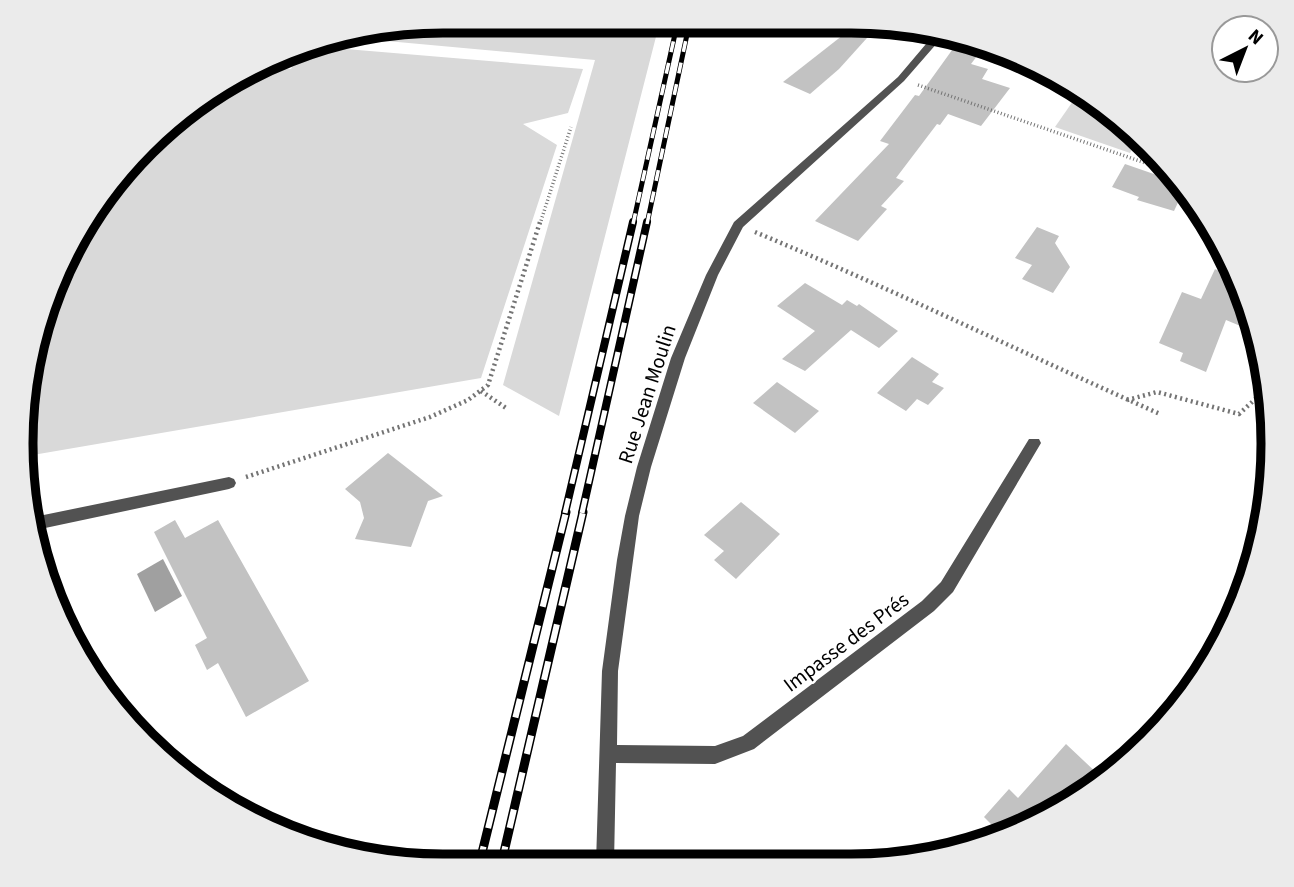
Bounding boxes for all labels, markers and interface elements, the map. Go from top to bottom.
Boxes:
north arrow [1210,14,1280,84]
text: N [1242,23,1269,52]
street label: Rue Jean Moulin [610,321,684,467]
street label: Impasse des Prés [777,585,915,699]

